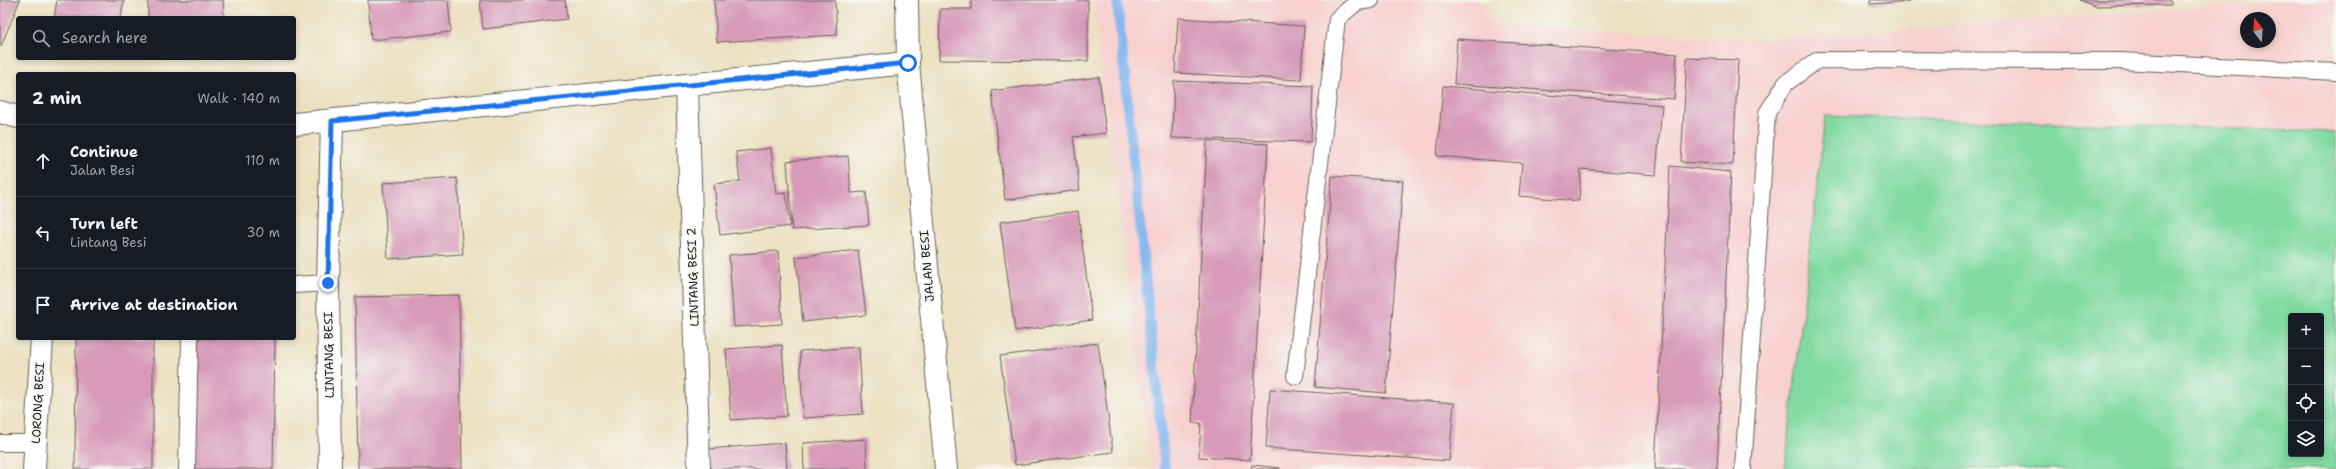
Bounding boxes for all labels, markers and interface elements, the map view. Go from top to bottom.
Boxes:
north arrow [2240,12,2276,48]
search box [16,16,296,60]
icon: search [30,27,52,49]
text: Search here [62,28,148,48]
route start [899,54,917,72]
text: 2 min [32,87,82,109]
text: Walk · 140 m [197,90,280,107]
text: Continue [70,142,138,162]
icon: ahead [32,150,54,172]
text: 110 m [245,152,280,169]
text: Jalan Besi [70,162,135,179]
text: Turn left [70,214,138,234]
icon: left [32,222,54,244]
text: 30 m [246,224,280,241]
street label: LINTANG BESI 2 [683,227,703,327]
street label: JALAN BESI [916,229,938,302]
text: Lintang Besi [70,234,146,251]
route end [319,274,337,292]
icon: arrive [32,294,54,316]
text: Arrive at destination [70,295,238,315]
street label: LINTANG BESI [320,311,338,399]
map controls [2288,313,2324,457]
button: + [2288,313,2324,349]
button: − [2288,349,2324,385]
street label: LORONG BESI [28,362,48,444]
button: locate [2288,385,2324,421]
button: layers [2288,421,2324,457]

